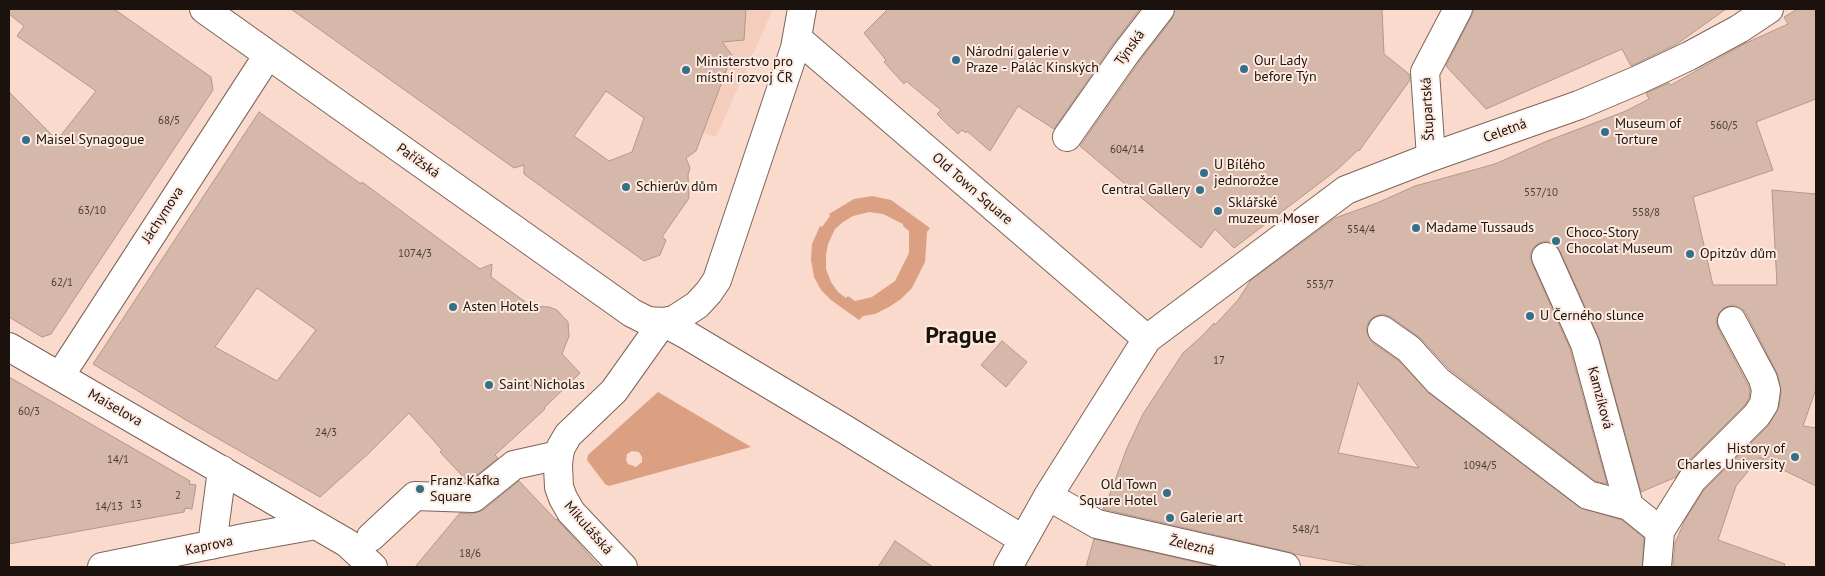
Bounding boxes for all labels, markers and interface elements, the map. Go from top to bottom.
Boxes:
street label: Týnská [1111,27,1149,69]
place label: Národní galerie v Praze - Palác Kinských [966,44,1099,76]
place label: Our Lady before Týn [1254,53,1317,85]
place label: Ministerstvo pro místní rozvoj ČR [696,54,793,86]
marker: Národní galerie v Praze - Palác Kinských [950,54,962,66]
marker: Our Lady before Týn [1238,63,1250,75]
marker: Ministerstvo pro místní rozvoj ČR [680,64,692,76]
street label: Štupartská [1418,77,1438,141]
house number: 68/5 [158,114,180,128]
street label: Celetná [1481,115,1529,147]
place label: Museum of Torture [1615,116,1681,148]
house number: 560/5 [1710,119,1738,133]
marker: Museum of Torture [1599,126,1611,138]
place label: Maisel Synagogue [36,132,144,148]
marker: Maisel Synagogue [20,134,32,146]
street label: Pařížská [393,140,443,182]
house number: 604/14 [1110,143,1144,157]
street label: Old Town Square [928,149,1016,229]
place label: U Bílého jednorožce [1214,157,1279,190]
marker: U Bílého jednorožce [1198,167,1210,179]
place label: Schierův dům [636,179,718,195]
marker: Schierův dům [620,181,632,193]
place label: Central Gallery [1101,182,1190,198]
street label: Jáchymova [139,184,187,246]
marker: Central Gallery [1194,184,1206,196]
house number: 557/10 [1524,186,1558,200]
place label: Sklářské muzeum Moser [1228,195,1319,228]
house number: 63/10 [78,204,106,218]
marker: Sklářské muzeum Moser [1212,205,1224,217]
house number: 558/8 [1632,206,1660,220]
place label: Madame Tussauds [1426,220,1534,236]
marker: Madame Tussauds [1410,222,1422,234]
house number: 554/4 [1347,223,1375,237]
place label: Choco-Story Chocolat Museum [1566,225,1673,258]
marker: Choco-Story Chocolat Museum [1550,235,1562,247]
place label: Opitzův dům [1700,246,1776,262]
house number: 1074/3 [398,247,432,261]
marker: Opitzův dům [1684,248,1696,260]
house number: 62/1 [51,276,73,290]
house number: 553/7 [1306,278,1334,292]
place label: Asten Hotels [463,299,539,315]
marker: Asten Hotels [447,301,459,313]
place label: U Černého slunce [1540,308,1644,324]
marker: U Černého slunce [1524,310,1536,322]
district label: Prague [925,322,997,350]
house number: 17 [1213,354,1225,368]
street label: Kamzíková [1584,365,1616,431]
place label: Saint Nicholas [499,377,585,393]
marker: Saint Nicholas [483,379,495,391]
street label: Maiselova [85,386,145,430]
house number: 60/3 [18,405,40,419]
house number: 24/3 [315,426,337,440]
place label: History of Charles University [1677,441,1785,474]
marker: History of Charles University [1789,451,1801,463]
house number: 14/1 [107,453,129,467]
house number: 1094/5 [1463,459,1497,473]
place label: Franz Kafka Square [430,473,500,506]
place label: Old Town Square Hotel [1079,477,1157,510]
marker: Franz Kafka Square [414,483,426,495]
marker: Old Town Square Hotel [1161,487,1173,499]
house number: 2 [175,489,181,503]
house number: 13 [130,498,142,512]
street label: Mikulášská [560,498,616,558]
house number: 14/13 [95,500,123,514]
place label: Galerie art [1180,510,1243,526]
marker: Galerie art [1164,512,1176,524]
house number: 548/1 [1292,523,1320,537]
street label: Kaprova [184,533,234,559]
street label: Železná [1168,533,1216,559]
house number: 18/6 [459,547,481,561]

